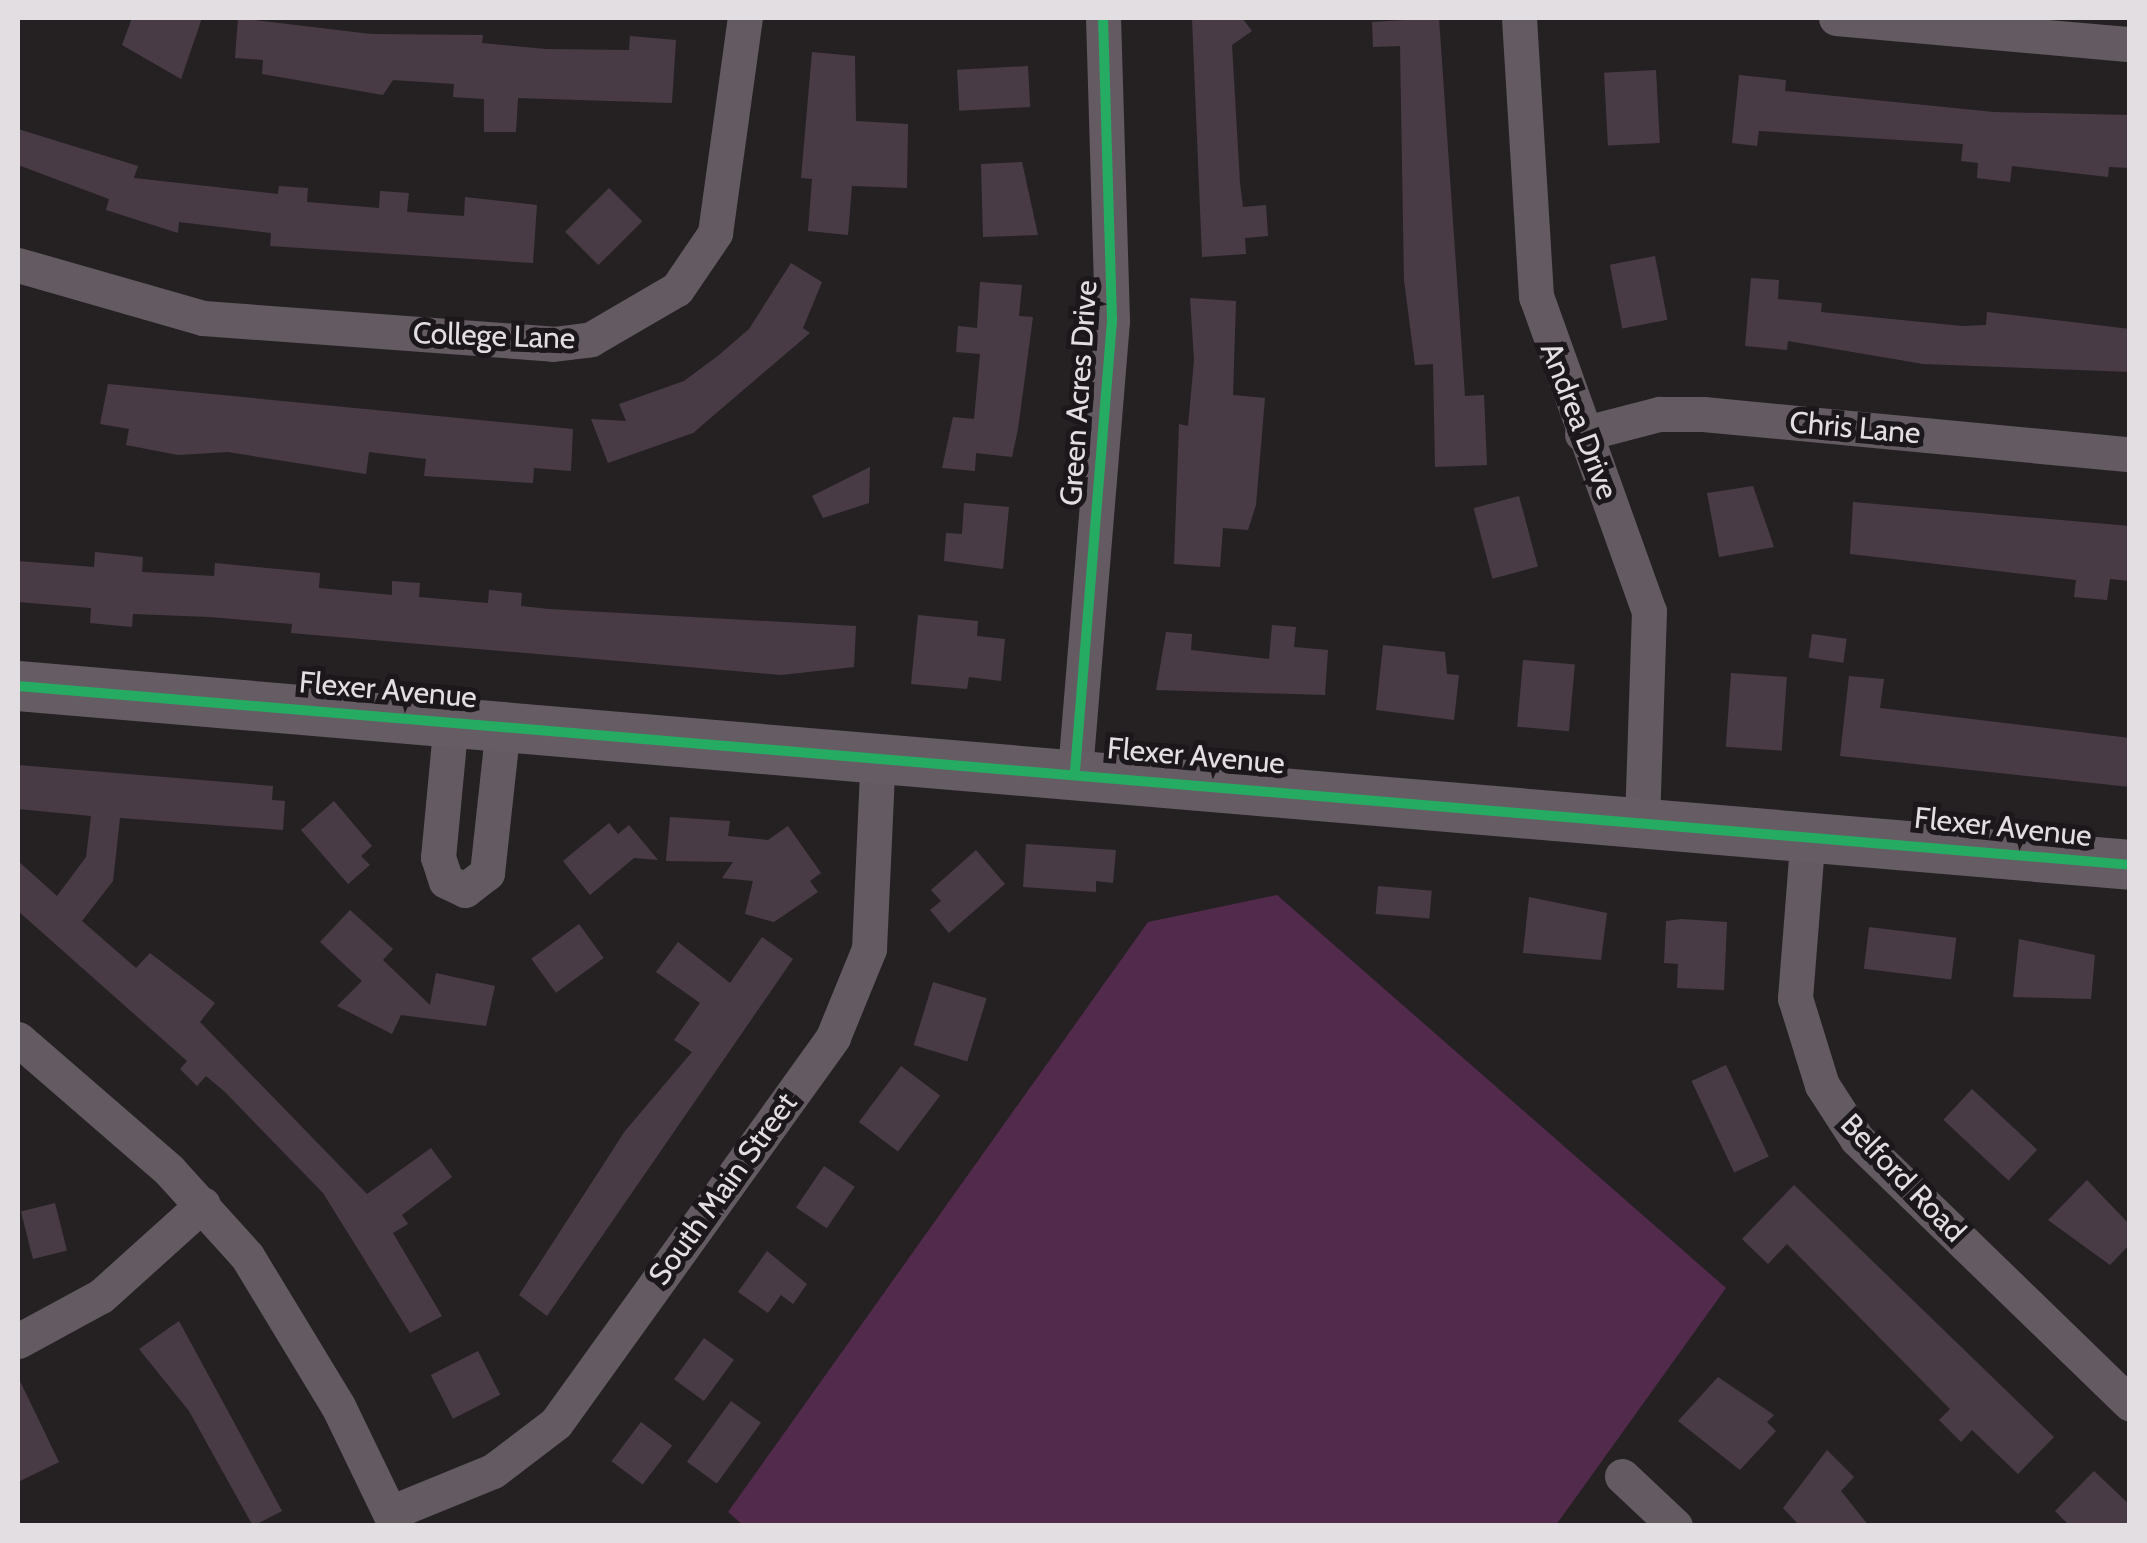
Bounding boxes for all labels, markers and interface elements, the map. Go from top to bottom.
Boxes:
street label: Green Acres Drive [1053,279,1105,507]
street label: College Lane [412,315,576,357]
street label: Andrea Drive [1533,338,1625,504]
street label: Chris Lane [1788,404,1922,452]
street label: Flexer Avenue [298,664,478,716]
street label: Flexer Avenue [1106,730,1286,782]
street label: Flexer Avenue [1912,800,2094,854]
street label: South Main Street [641,1086,805,1292]
street label: Belford Road [1833,1106,1973,1250]

